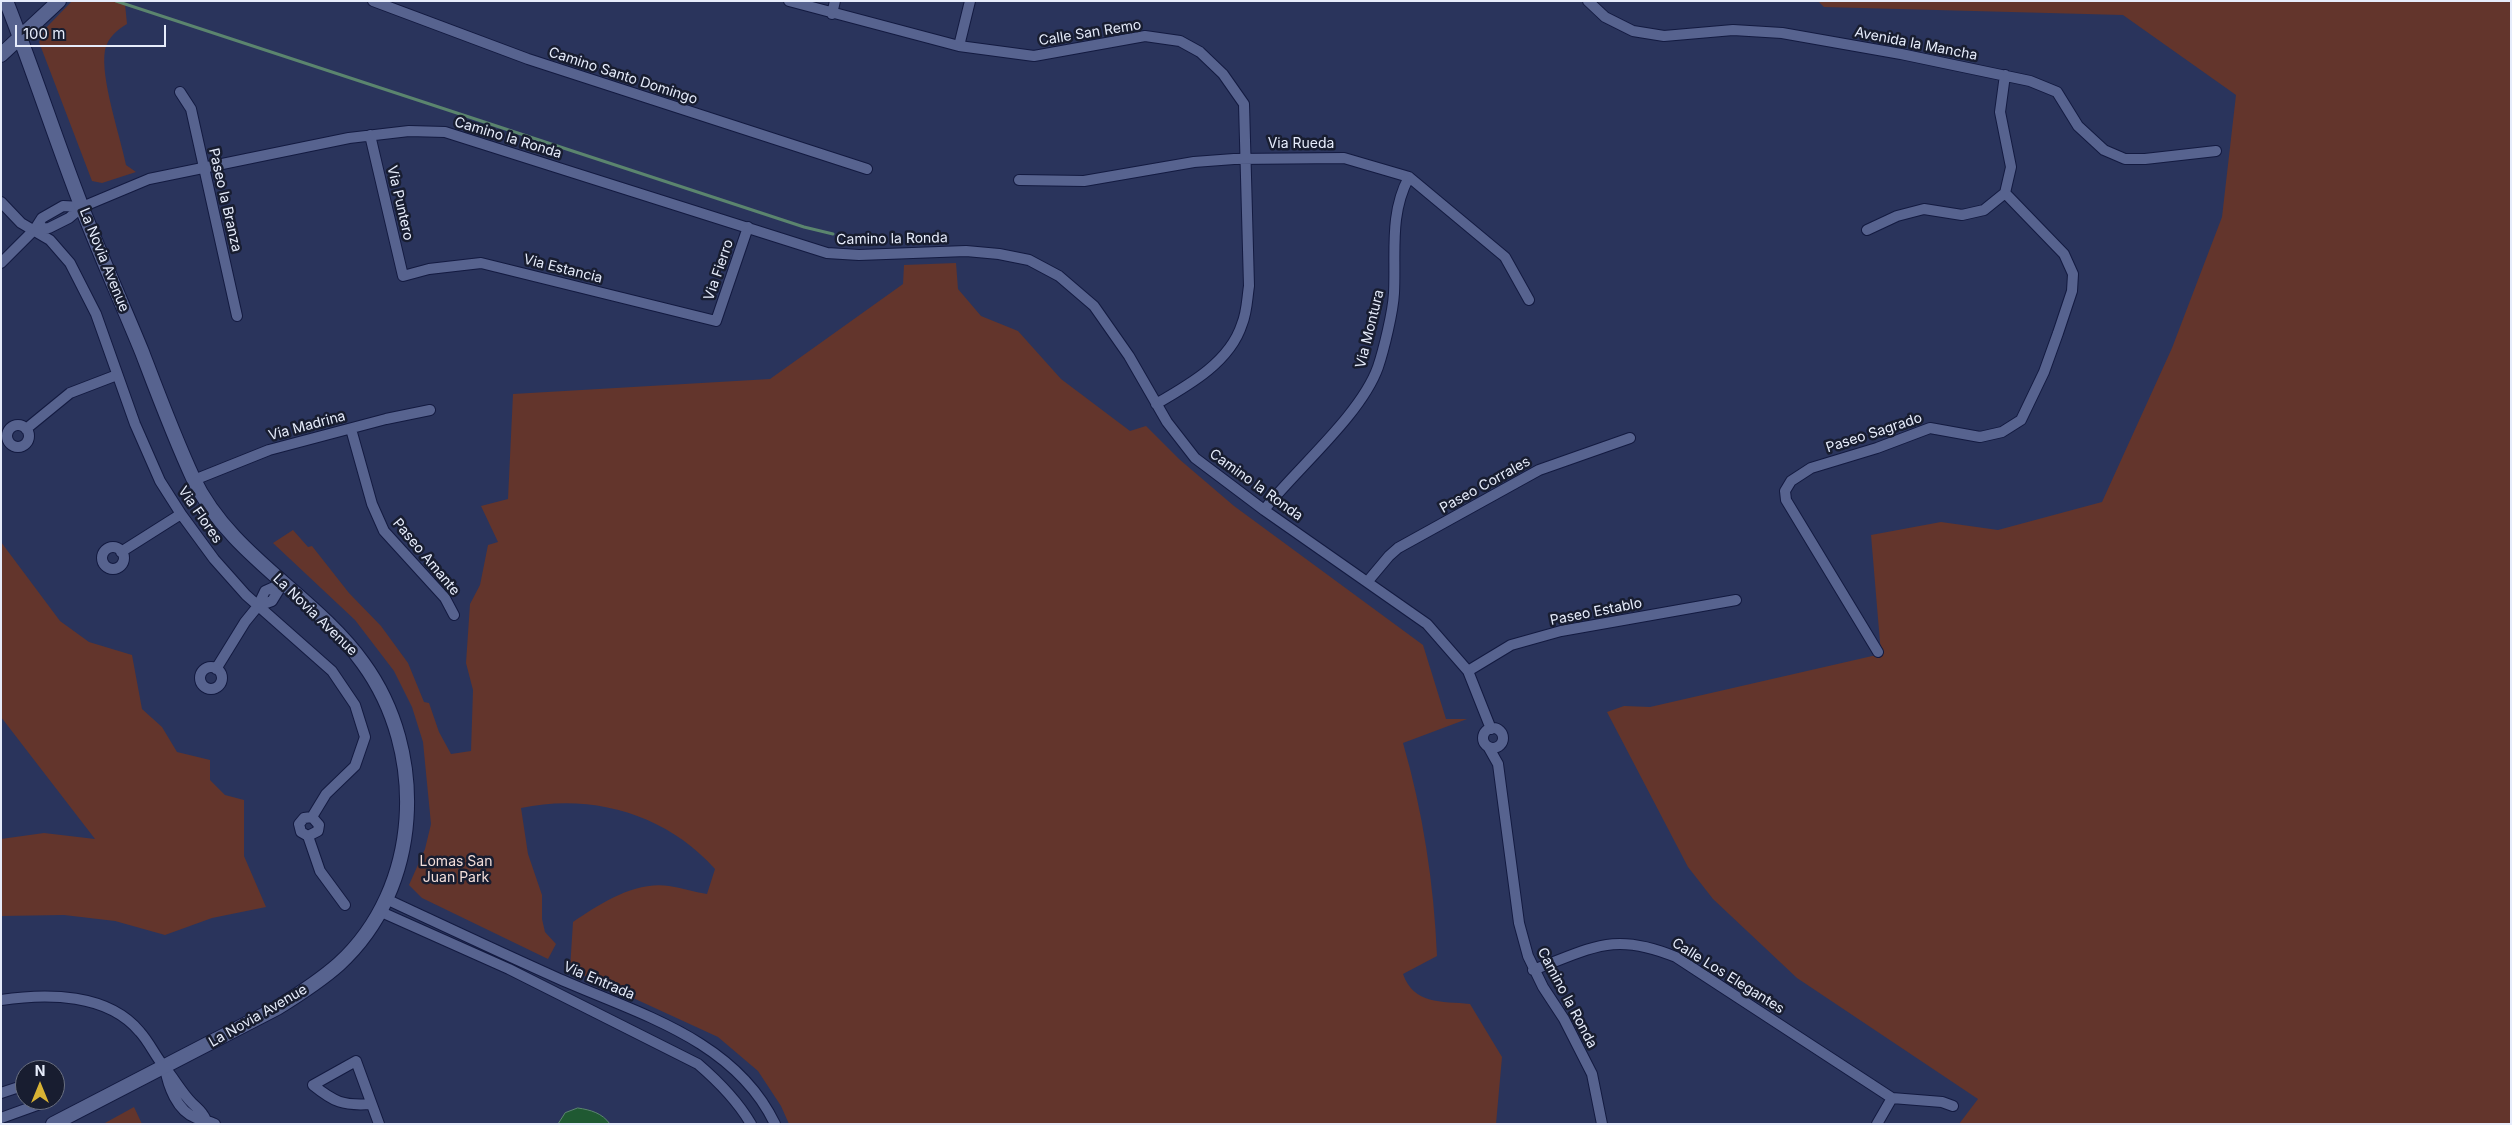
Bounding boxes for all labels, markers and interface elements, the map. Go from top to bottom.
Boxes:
scale bar [18,15,169,47]
street label: Calle San Remo [1038,17,1142,49]
text: 100 m [23,24,65,43]
street label: Avenida la Mancha [1853,24,1979,64]
street label: Camino Santo Domingo [546,44,700,108]
street label: Camino la Ronda [452,114,564,162]
street label: Via Rueda [1268,136,1334,152]
street label: Paseo la Branza [205,146,245,254]
street label: Via Puntero [383,164,417,242]
street label: La Novia Avenue [75,206,133,314]
street label: Camino la Ronda [836,230,948,248]
street label: Via Fierro [701,237,737,303]
street label: Via Estancia [522,251,604,287]
street label: Via Montura [1352,288,1388,370]
street label: Via Madrina [267,408,347,444]
street label: Paseo Sagrado [1824,410,1924,456]
street label: Camino la Ronda [1206,445,1306,525]
street label: Paseo Corrales [1437,453,1533,517]
street label: Via Flores [174,483,226,547]
street label: Paseo Amante [389,515,463,599]
street label: La Novia Avenue [269,571,361,659]
street label: Paseo Establo [1549,595,1643,629]
park label: Lomas San Juan Park [420,854,492,886]
street label: Calle Los Elegantes [1669,935,1787,1017]
street label: Camino la Ronda [1533,945,1601,1051]
street label: Via Entrada [561,958,637,1004]
street label: La Novia Avenue [206,981,310,1051]
north arrow [15,1060,65,1110]
text: N [35,1062,45,1079]

